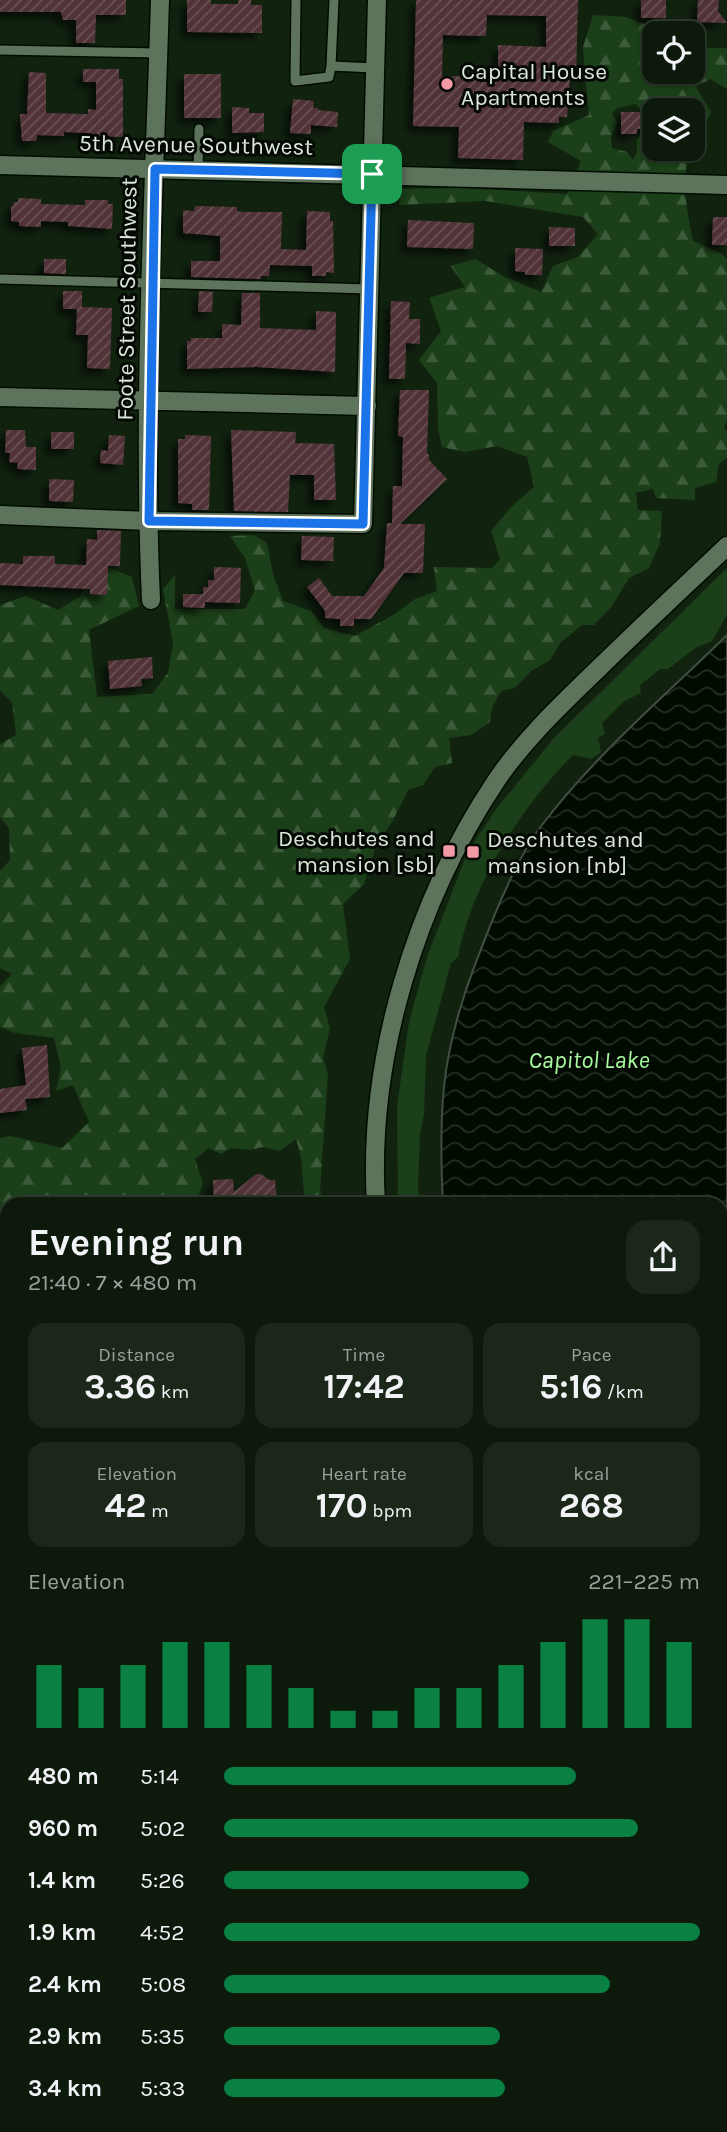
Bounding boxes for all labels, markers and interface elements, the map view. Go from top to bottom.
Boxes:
map controls [642,21,705,161]
button: locate [642,21,705,84]
place label: Capital House Apartments [461,58,607,111]
marker: Capital House Apartments [439,76,455,92]
button: layers [642,98,705,161]
street label: 5th Avenue Southwest [79,129,314,161]
pin [342,144,402,204]
icon: arrive [353,155,391,193]
street label: Foote Street Southwest [111,177,143,421]
place label: Deschutes and mansion [sb] [278,825,435,878]
place label: Deschutes and mansion [nb] [487,826,644,879]
marker: Deschutes and mansion [sb] [441,843,457,859]
marker: Deschutes and mansion [nb] [465,844,481,860]
water label: Capitol Lake [528,1046,650,1074]
text: Evening run [28,1220,244,1265]
button: share [626,1220,700,1294]
text: 21:40 · 7 × 480 m [28,1269,197,1296]
text: Distance [98,1344,175,1366]
text: Time [343,1344,385,1366]
text: Pace [571,1344,612,1366]
text: 3.36 [84,1366,156,1407]
text: 17:42 [323,1366,405,1407]
text: 5:16 [539,1366,602,1407]
text: km [156,1381,189,1403]
text: /km [602,1381,644,1403]
text: Elevation [96,1463,177,1485]
text: Heart rate [321,1463,407,1485]
text: kcal [573,1463,609,1485]
text: 42 [105,1485,147,1526]
text: 170 [316,1485,368,1526]
text: 268 [559,1485,624,1526]
text: m [147,1500,169,1522]
text: bpm [368,1500,412,1522]
text: Elevation [28,1568,125,1595]
text: 221–225 m [588,1568,700,1595]
text: 480 m [28,1763,99,1790]
text: 5:14 [140,1763,179,1790]
text: 960 m [28,1815,98,1842]
text: 5:02 [140,1815,185,1842]
text: 1.4 km [28,1867,96,1894]
text: 5:26 [140,1867,185,1894]
text: 1.9 km [28,1919,96,1946]
text: 4:52 [140,1919,184,1946]
text: 2.4 km [28,1971,102,1998]
text: 5:08 [140,1971,186,1998]
text: 2.9 km [28,2023,102,2050]
text: 5:35 [140,2023,185,2050]
text: 3.4 km [28,2075,102,2102]
text: 5:33 [140,2075,185,2102]

